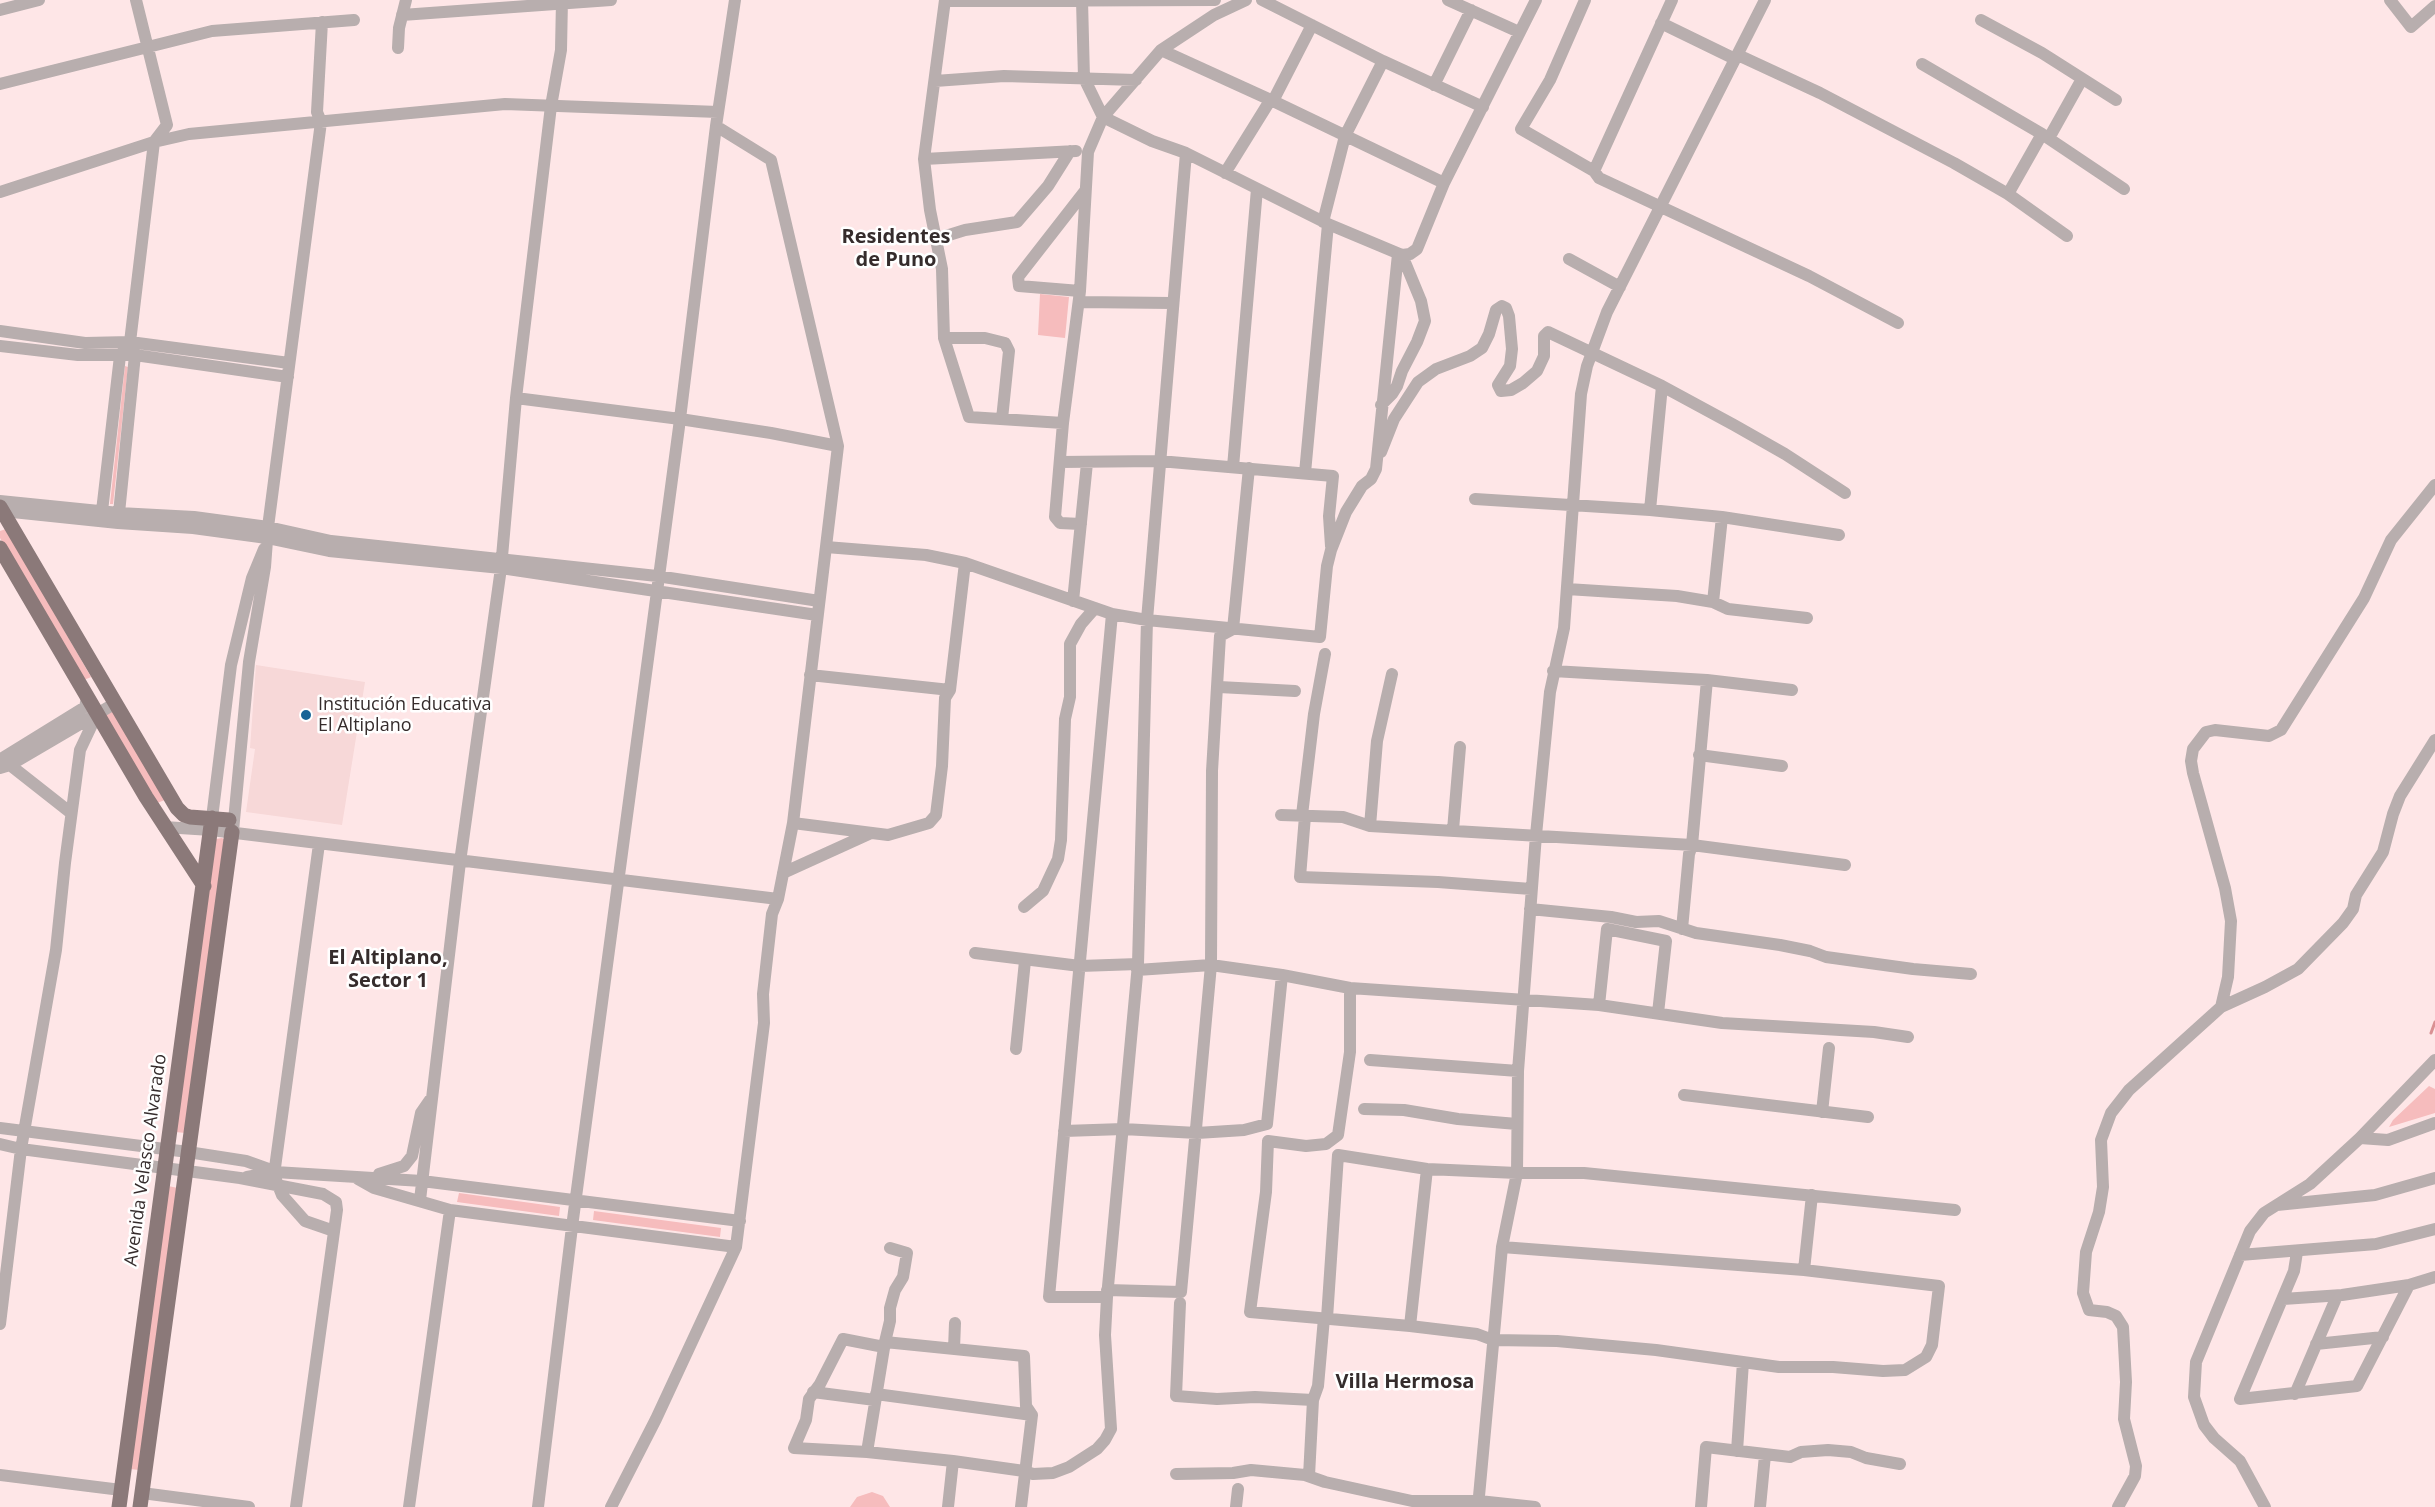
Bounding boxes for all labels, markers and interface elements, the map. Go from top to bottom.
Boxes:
district label: Residentes de Puno [841,225,951,272]
place label: Institución Educativa El Altiplano [318,694,491,736]
marker: Institución Educativa El Altiplano [299,708,313,722]
district label: El Altiplano, Sector 1 [328,946,448,993]
street label: Avenida Velasco Alvarado [120,1053,172,1267]
district label: Villa Hermosa [1336,1370,1474,1394]

